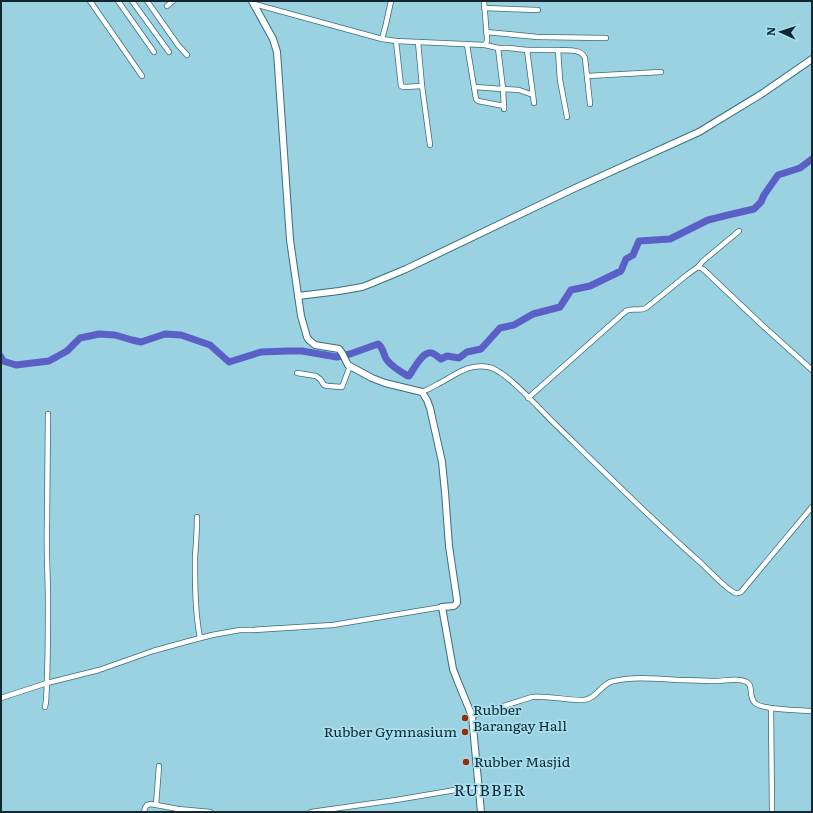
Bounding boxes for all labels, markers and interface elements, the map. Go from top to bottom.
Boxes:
north arrow [761,12,801,52]
text: N [762,26,778,36]
place label: Rubber Barangay Hall [473,699,567,735]
marker: Rubber Barangay Hall [460,713,470,723]
place label: Rubber Gymnasium [324,721,457,741]
marker: Rubber Gymnasium [460,727,470,737]
place label: Rubber Masjid [474,751,571,771]
marker: Rubber Masjid [461,757,471,767]
district label: RUBBER [454,777,526,801]

